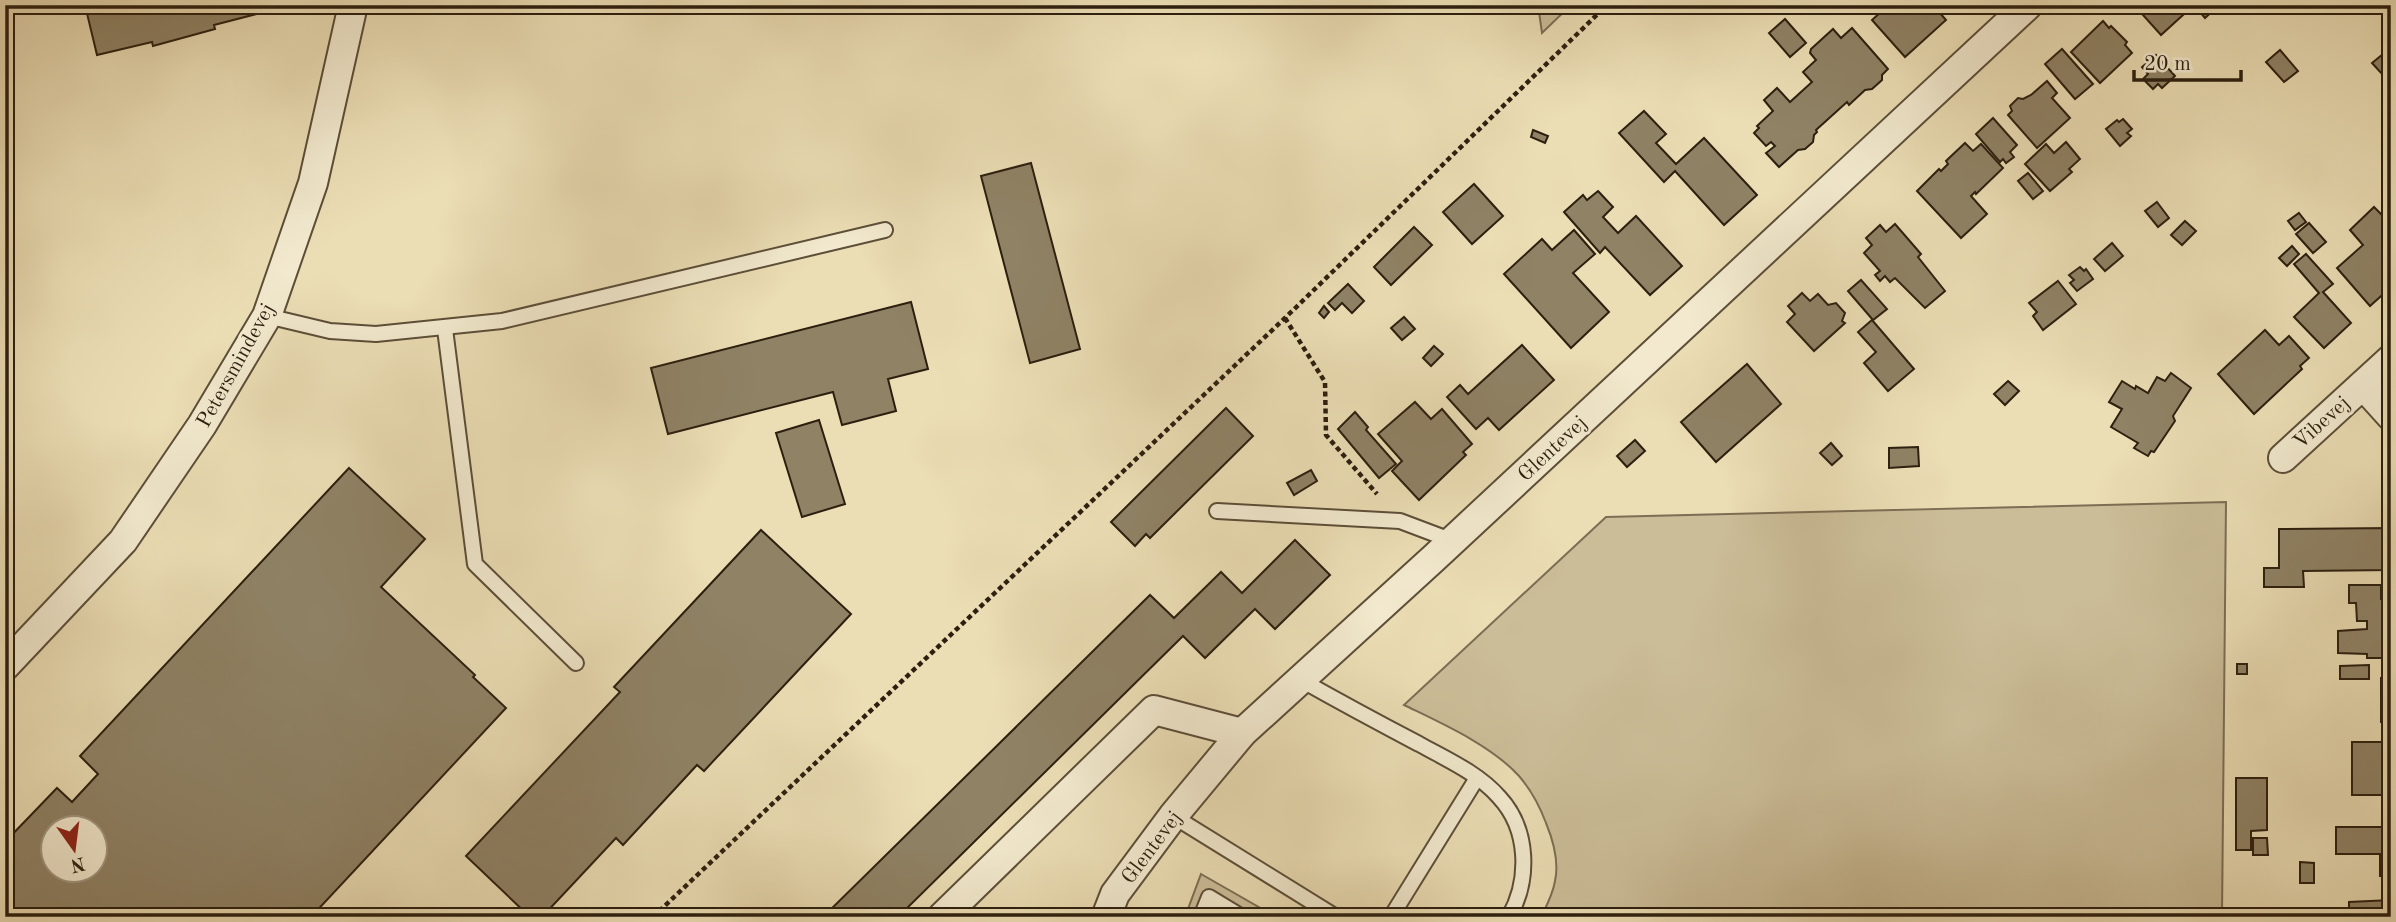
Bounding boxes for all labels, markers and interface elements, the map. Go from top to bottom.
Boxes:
scale bar [2134,38,2240,82]
text: 20 m [2144,54,2191,75]
street label: Petersmindevej [194,300,279,431]
street label: Vibevej [2290,393,2354,454]
street label: Glentevej [1515,412,1591,486]
street label: Glentevej [1118,808,1186,888]
north arrow [38,814,108,884]
text: N [68,852,87,874]

